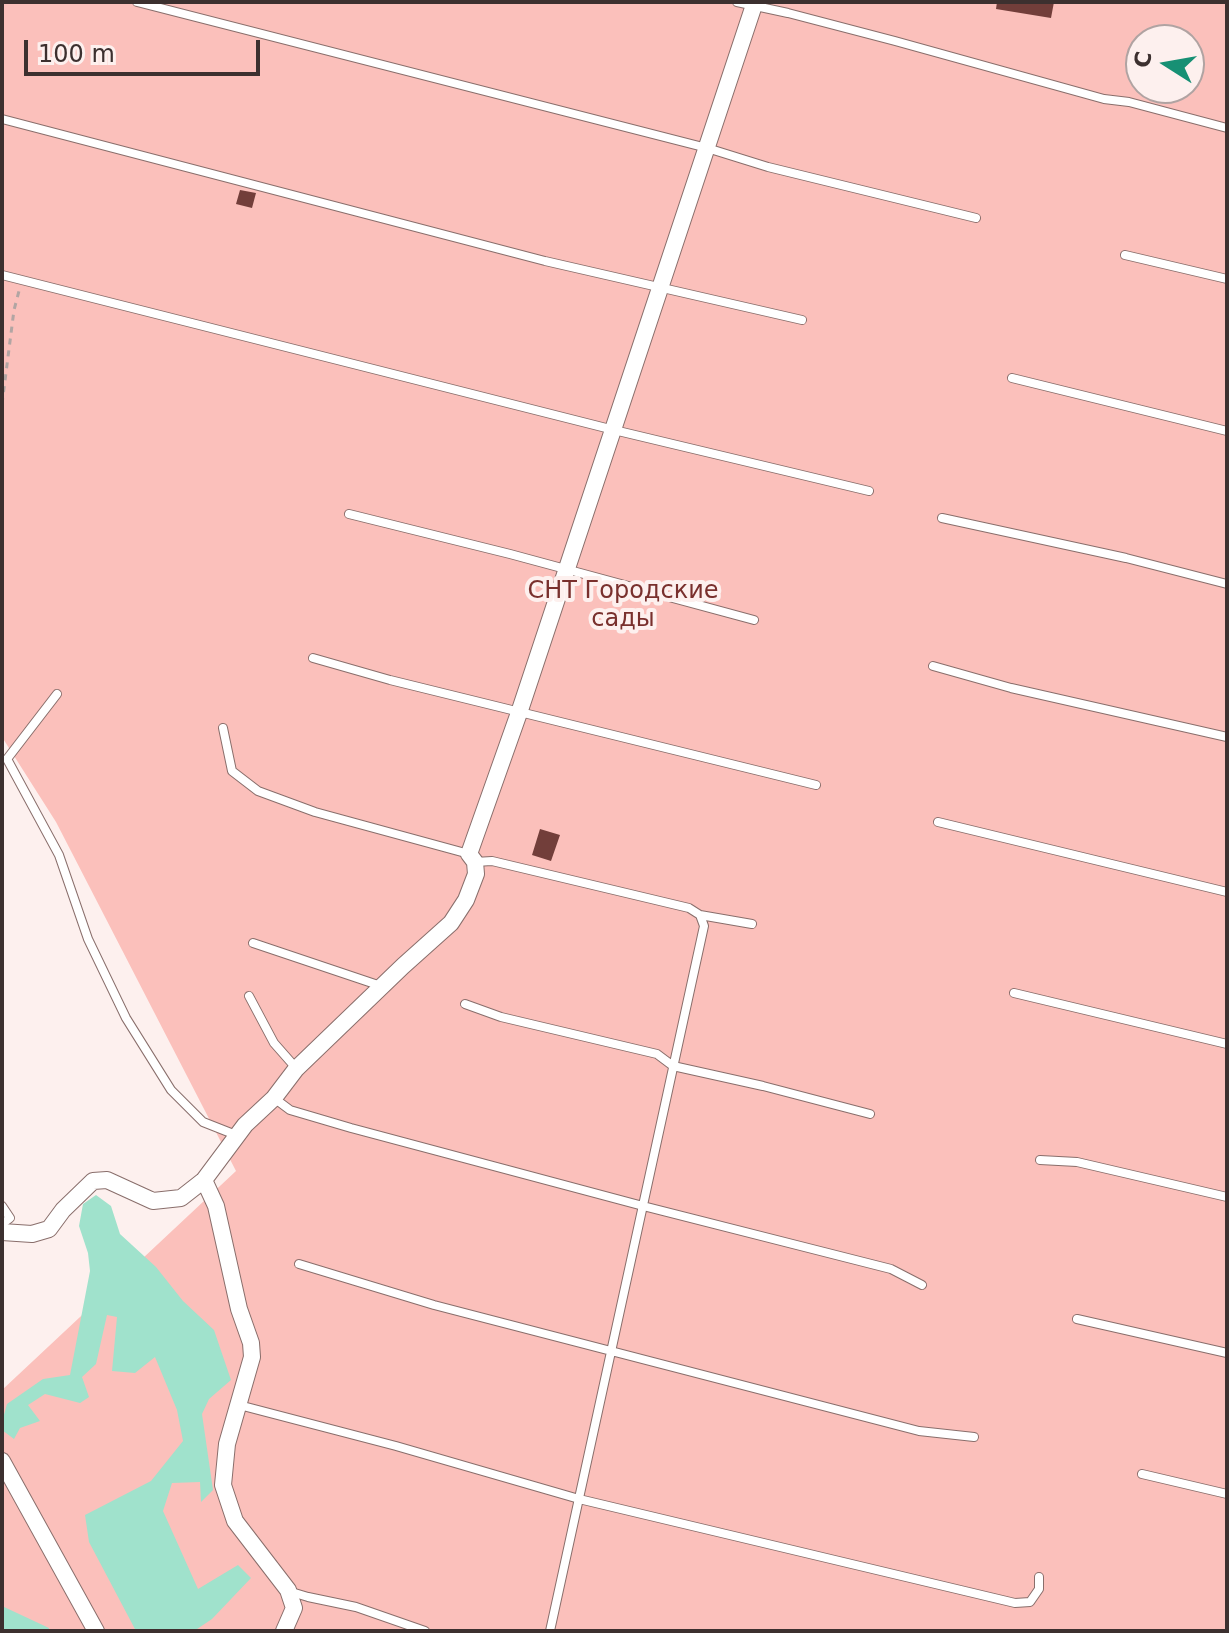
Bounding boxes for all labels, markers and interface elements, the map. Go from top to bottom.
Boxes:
scale bar [28,24,264,74]
north arrow [1125,24,1205,104]
text: 100 m [38,40,115,68]
text: С [1129,49,1157,70]
park label: СНТ Городские сады [528,578,718,634]

